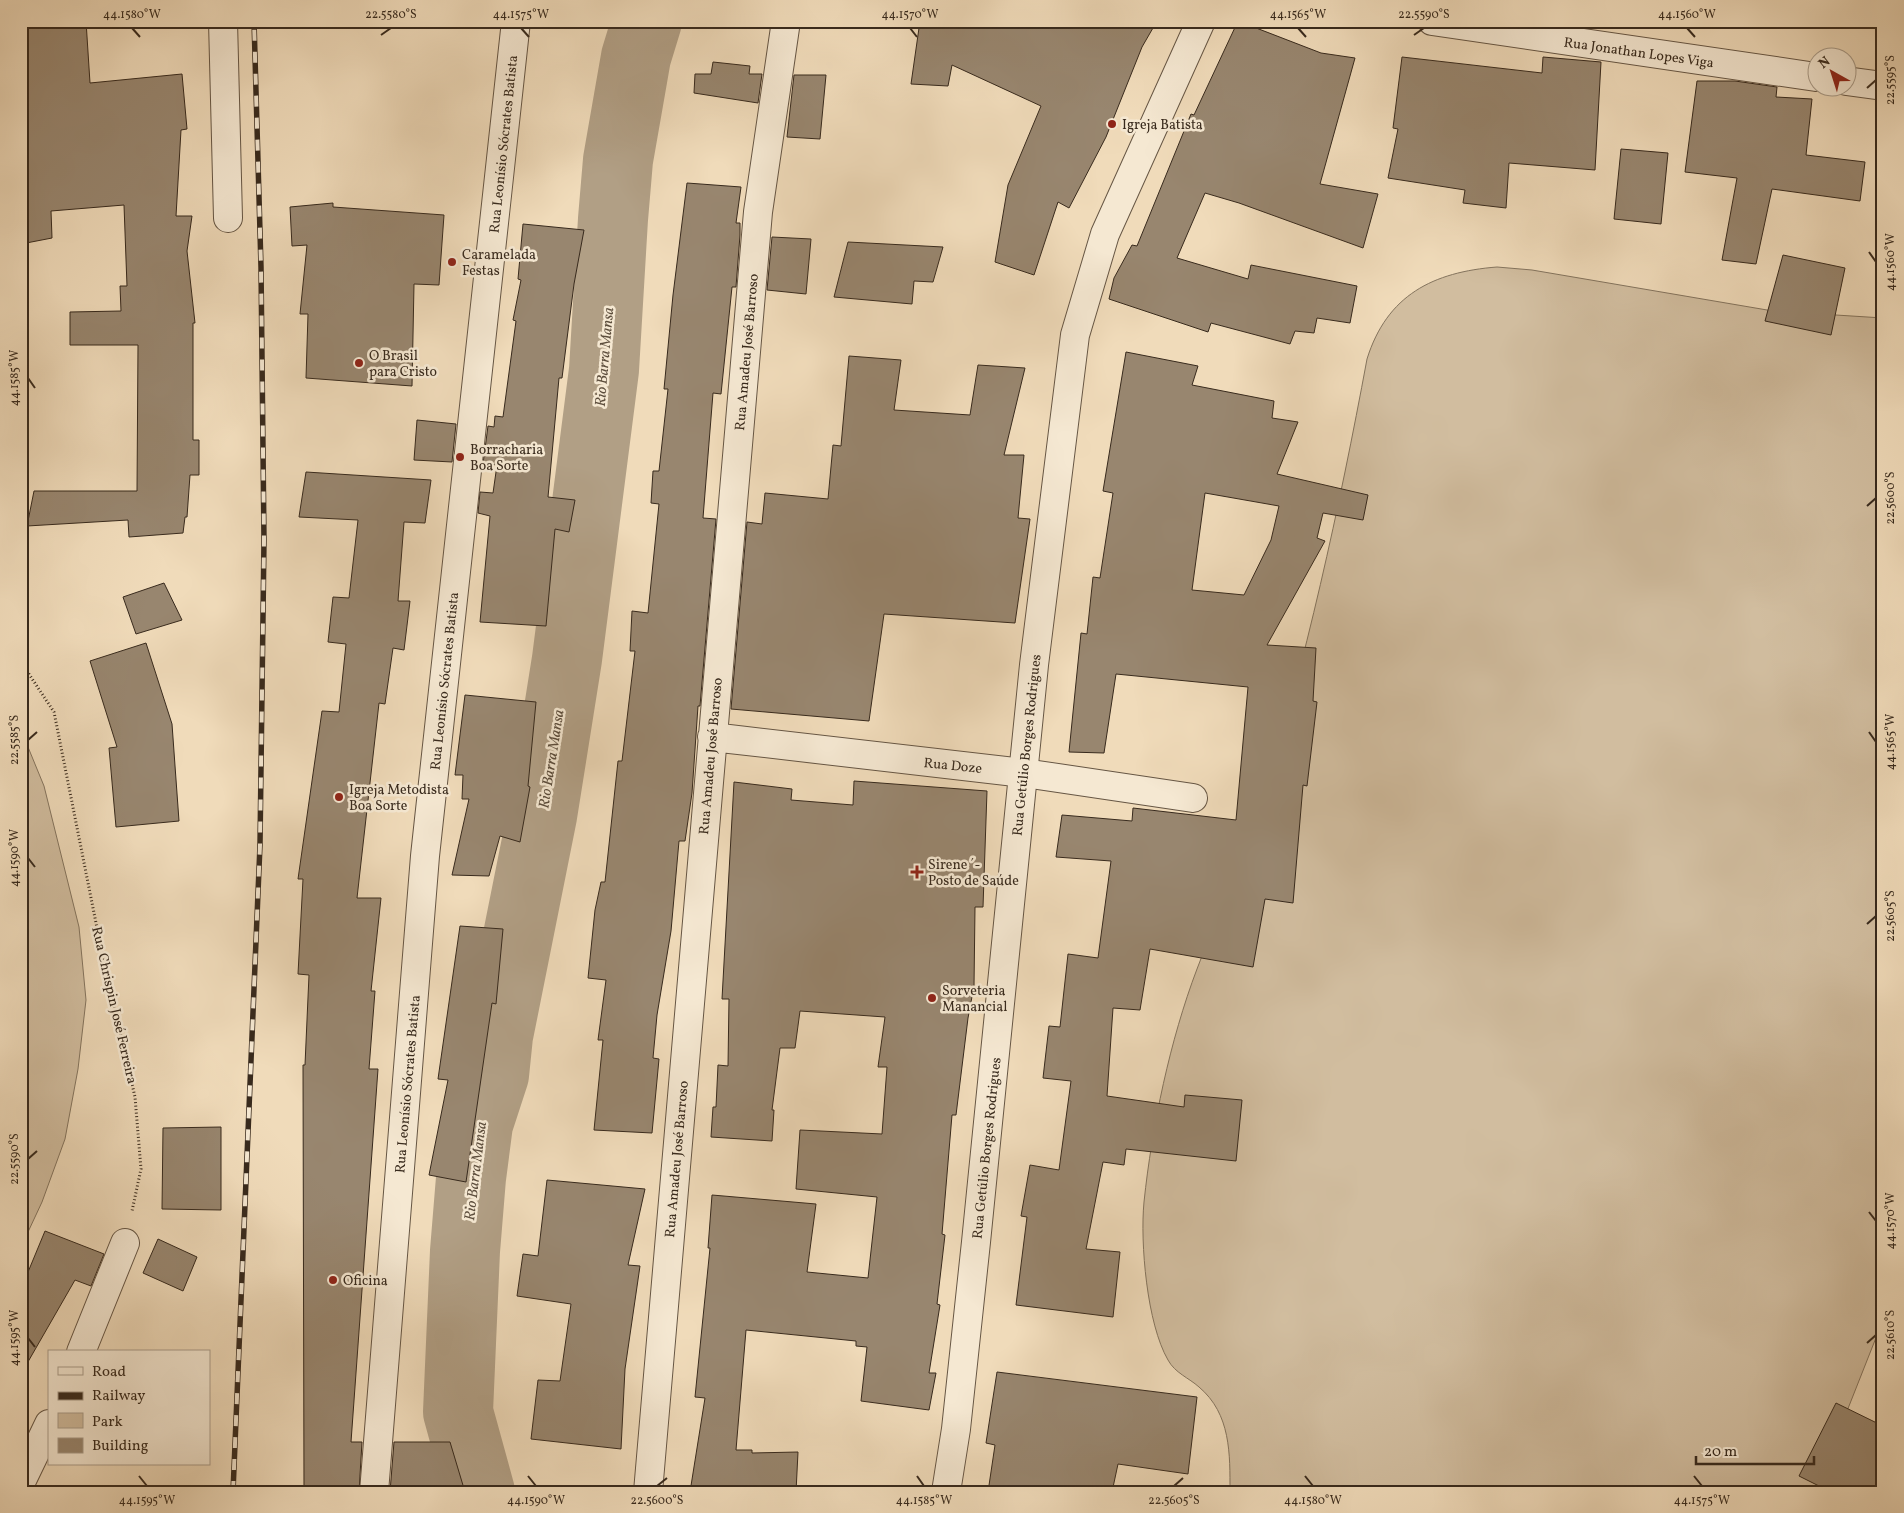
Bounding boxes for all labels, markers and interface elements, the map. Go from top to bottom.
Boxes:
text: 44.1580°W [103,7,161,23]
text: 22.5580°S [365,7,417,23]
text: 44.1575°W [493,7,549,23]
text: 44.1570°W [881,7,939,23]
text: 44.1565°W [1270,7,1326,23]
text: 22.5590°S [1398,7,1450,23]
text: 44.1560°W [1658,7,1716,23]
street label: Rua Jonathan Lopes Viga [1563,34,1715,73]
north arrow [1806,48,1856,98]
text: N [1815,52,1835,74]
street label: Rua Leonísio Sócrates Batista [486,54,523,234]
text: 22.5595°S [1883,55,1899,105]
place label: Igreja Batista [1122,116,1203,135]
marker: Igreja Batista [1106,118,1118,130]
text: 44.1560°W [1883,233,1899,291]
place label: Caramelada Festas [462,246,536,281]
marker: Caramelada Festas [446,256,458,268]
street label: Rua Amadeu José Barroso [731,273,764,431]
water label: Rio Barra Mansa [591,307,620,408]
place label: O Brasil para Cristo [369,347,437,382]
text: 44.1585°W [7,350,23,406]
marker: O Brasil para Cristo [353,357,365,369]
place label: Borracharia Boa Sorte [470,441,543,476]
marker: Borracharia Boa Sorte [454,451,466,463]
text: 22.5600°S [1883,472,1899,524]
street label: Rua Leonísio Sócrates Batista [427,591,464,771]
street label: Rua Getúlio Borges Rodrigues [1009,653,1046,837]
street label: Rua Amadeu José Barroso [695,677,728,835]
water label: Rio Barra Mansa [534,708,571,810]
text: 44.1565°W [1883,714,1899,770]
text: 22.5585°S [7,715,23,765]
street label: Rua Doze [923,754,983,779]
place label: Igreja Metodista Boa Sorte [349,781,449,816]
marker: Igreja Metodista Boa Sorte [333,791,345,803]
text: 44.1590°W [7,829,23,887]
place label: Sirene ´- Posto de Saúde [928,856,1019,891]
marker: Sirene ´- Posto de Saúde [910,865,924,879]
text: 22.5605°S [1883,890,1899,942]
street label: Rua Chrispin José Ferreira [86,925,141,1086]
place label: Sorveteria Manancial [942,982,1007,1017]
marker: Sorveteria Manancial [926,992,938,1004]
street label: Rua Leonísio Sócrates Batista [391,994,426,1174]
street label: Rua Getúlio Borges Rodrigues [969,1056,1006,1240]
street label: Rua Amadeu José Barroso [661,1080,694,1238]
water label: Rio Barra Mansa [460,1120,493,1222]
text: 22.5590°S [7,1133,23,1185]
text: 44.1570°W [1883,1192,1899,1250]
place label: Oficina [343,1272,388,1291]
marker: Oficina [327,1274,339,1286]
text: 44.1595°W [7,1310,23,1366]
text: 22.5610°S [1883,1310,1899,1360]
legend [48,1350,210,1466]
text: Road [92,1362,126,1383]
text: Railway [92,1386,145,1407]
text: Park [92,1412,123,1433]
scale bar [1696,1433,1814,1465]
text: Building [92,1436,149,1457]
text: 20 m [1704,1442,1737,1463]
text: 44.1595°W [119,1493,175,1509]
text: 44.1590°W [507,1493,565,1509]
text: 22.5600°S [631,1493,683,1509]
text: 44.1585°W [896,1493,952,1509]
text: 22.5605°S [1148,1493,1200,1509]
text: 44.1580°W [1284,1493,1342,1509]
text: 44.1575°W [1674,1493,1730,1509]

